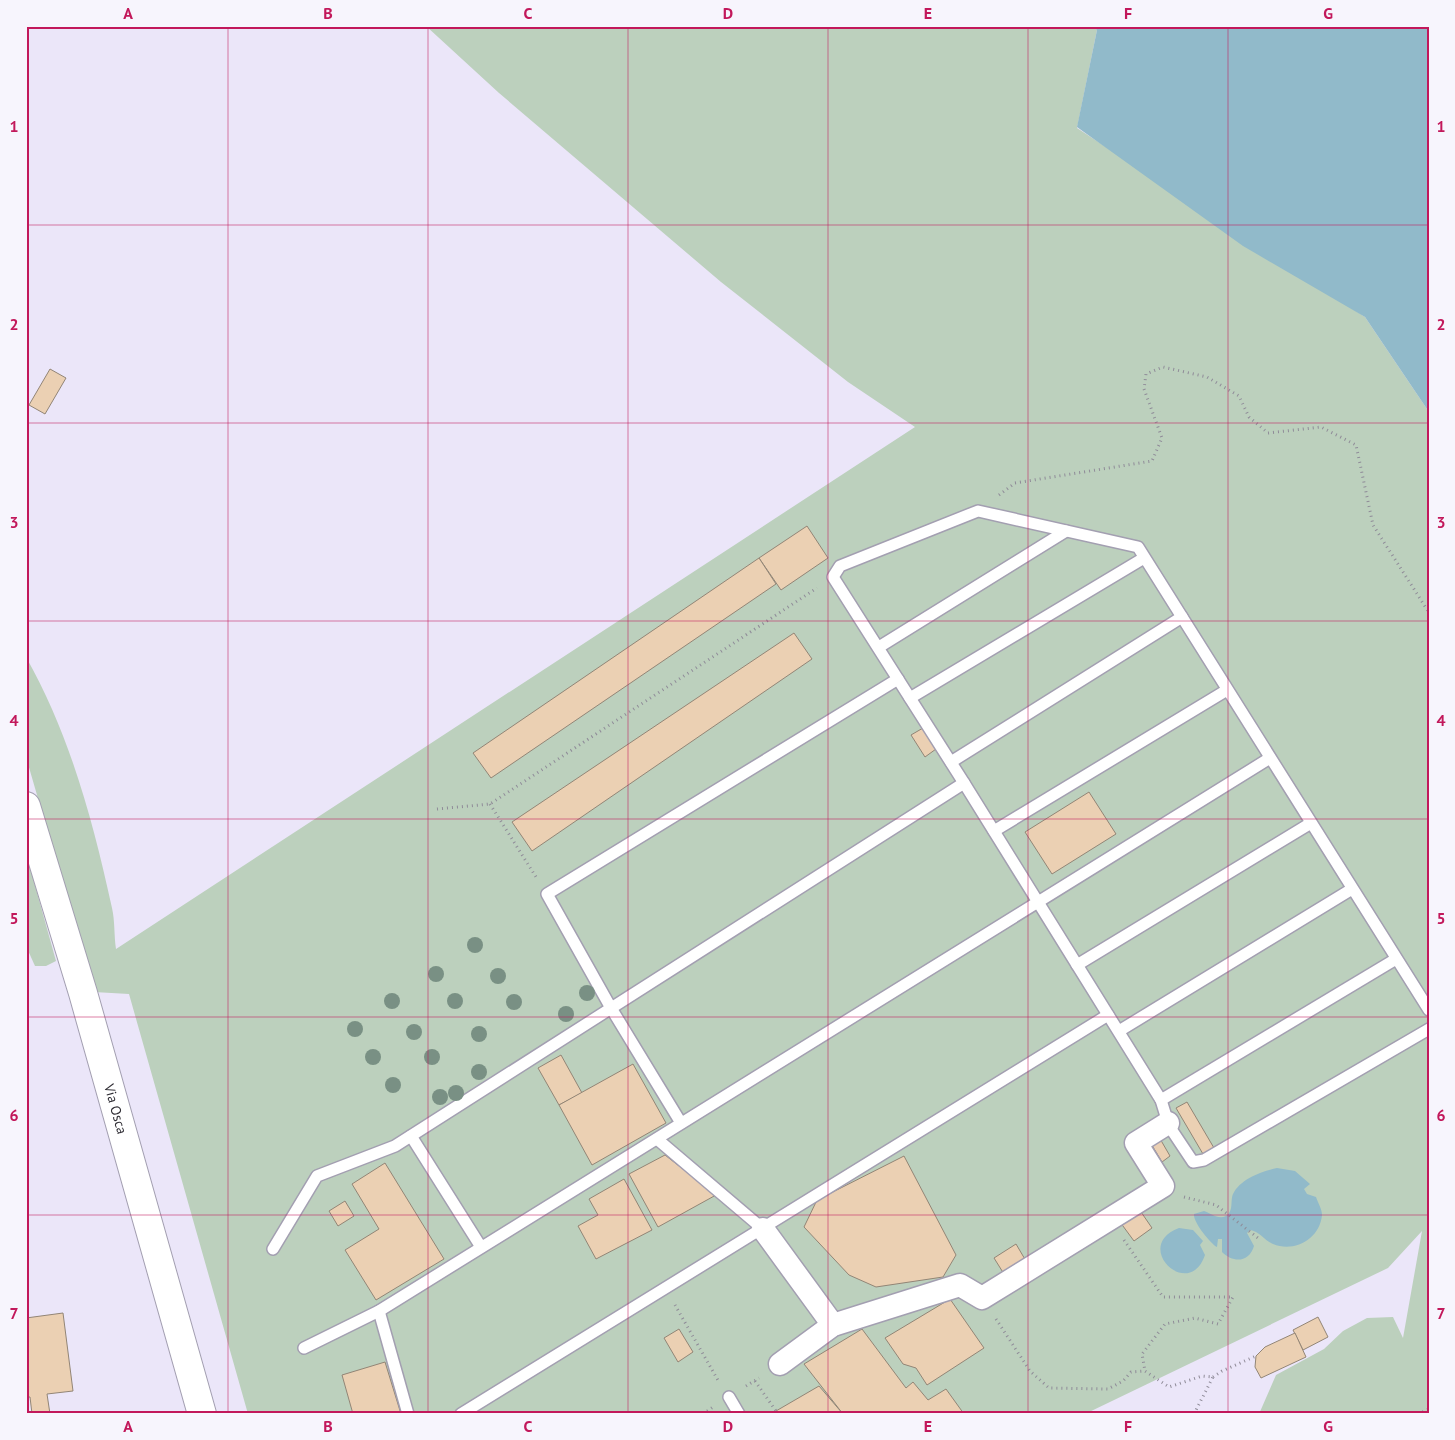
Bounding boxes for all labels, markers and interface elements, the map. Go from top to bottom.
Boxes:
text: A [123,3,133,23]
text: B [323,3,333,23]
text: C [524,3,533,23]
text: D [723,3,733,23]
text: E [924,3,932,23]
text: F [1124,3,1132,23]
text: G [1323,3,1333,23]
text: 1 [9,116,19,136]
text: 1 [1436,116,1446,136]
text: 2 [9,314,19,334]
text: 2 [1436,314,1446,334]
text: 3 [9,512,19,532]
text: 3 [1436,512,1446,532]
text: 4 [9,710,19,730]
text: 4 [1436,710,1446,730]
text: 5 [9,908,19,928]
text: 5 [1436,908,1446,928]
street label: Via Osca [100,1081,131,1136]
text: 6 [9,1105,19,1125]
text: 6 [1436,1105,1446,1125]
text: 7 [9,1303,19,1323]
text: 7 [1436,1303,1446,1323]
text: A [123,1416,133,1436]
text: B [323,1416,333,1436]
text: C [524,1416,533,1436]
text: D [723,1416,733,1436]
text: E [924,1416,932,1436]
text: F [1124,1416,1132,1436]
text: G [1323,1416,1333,1436]

